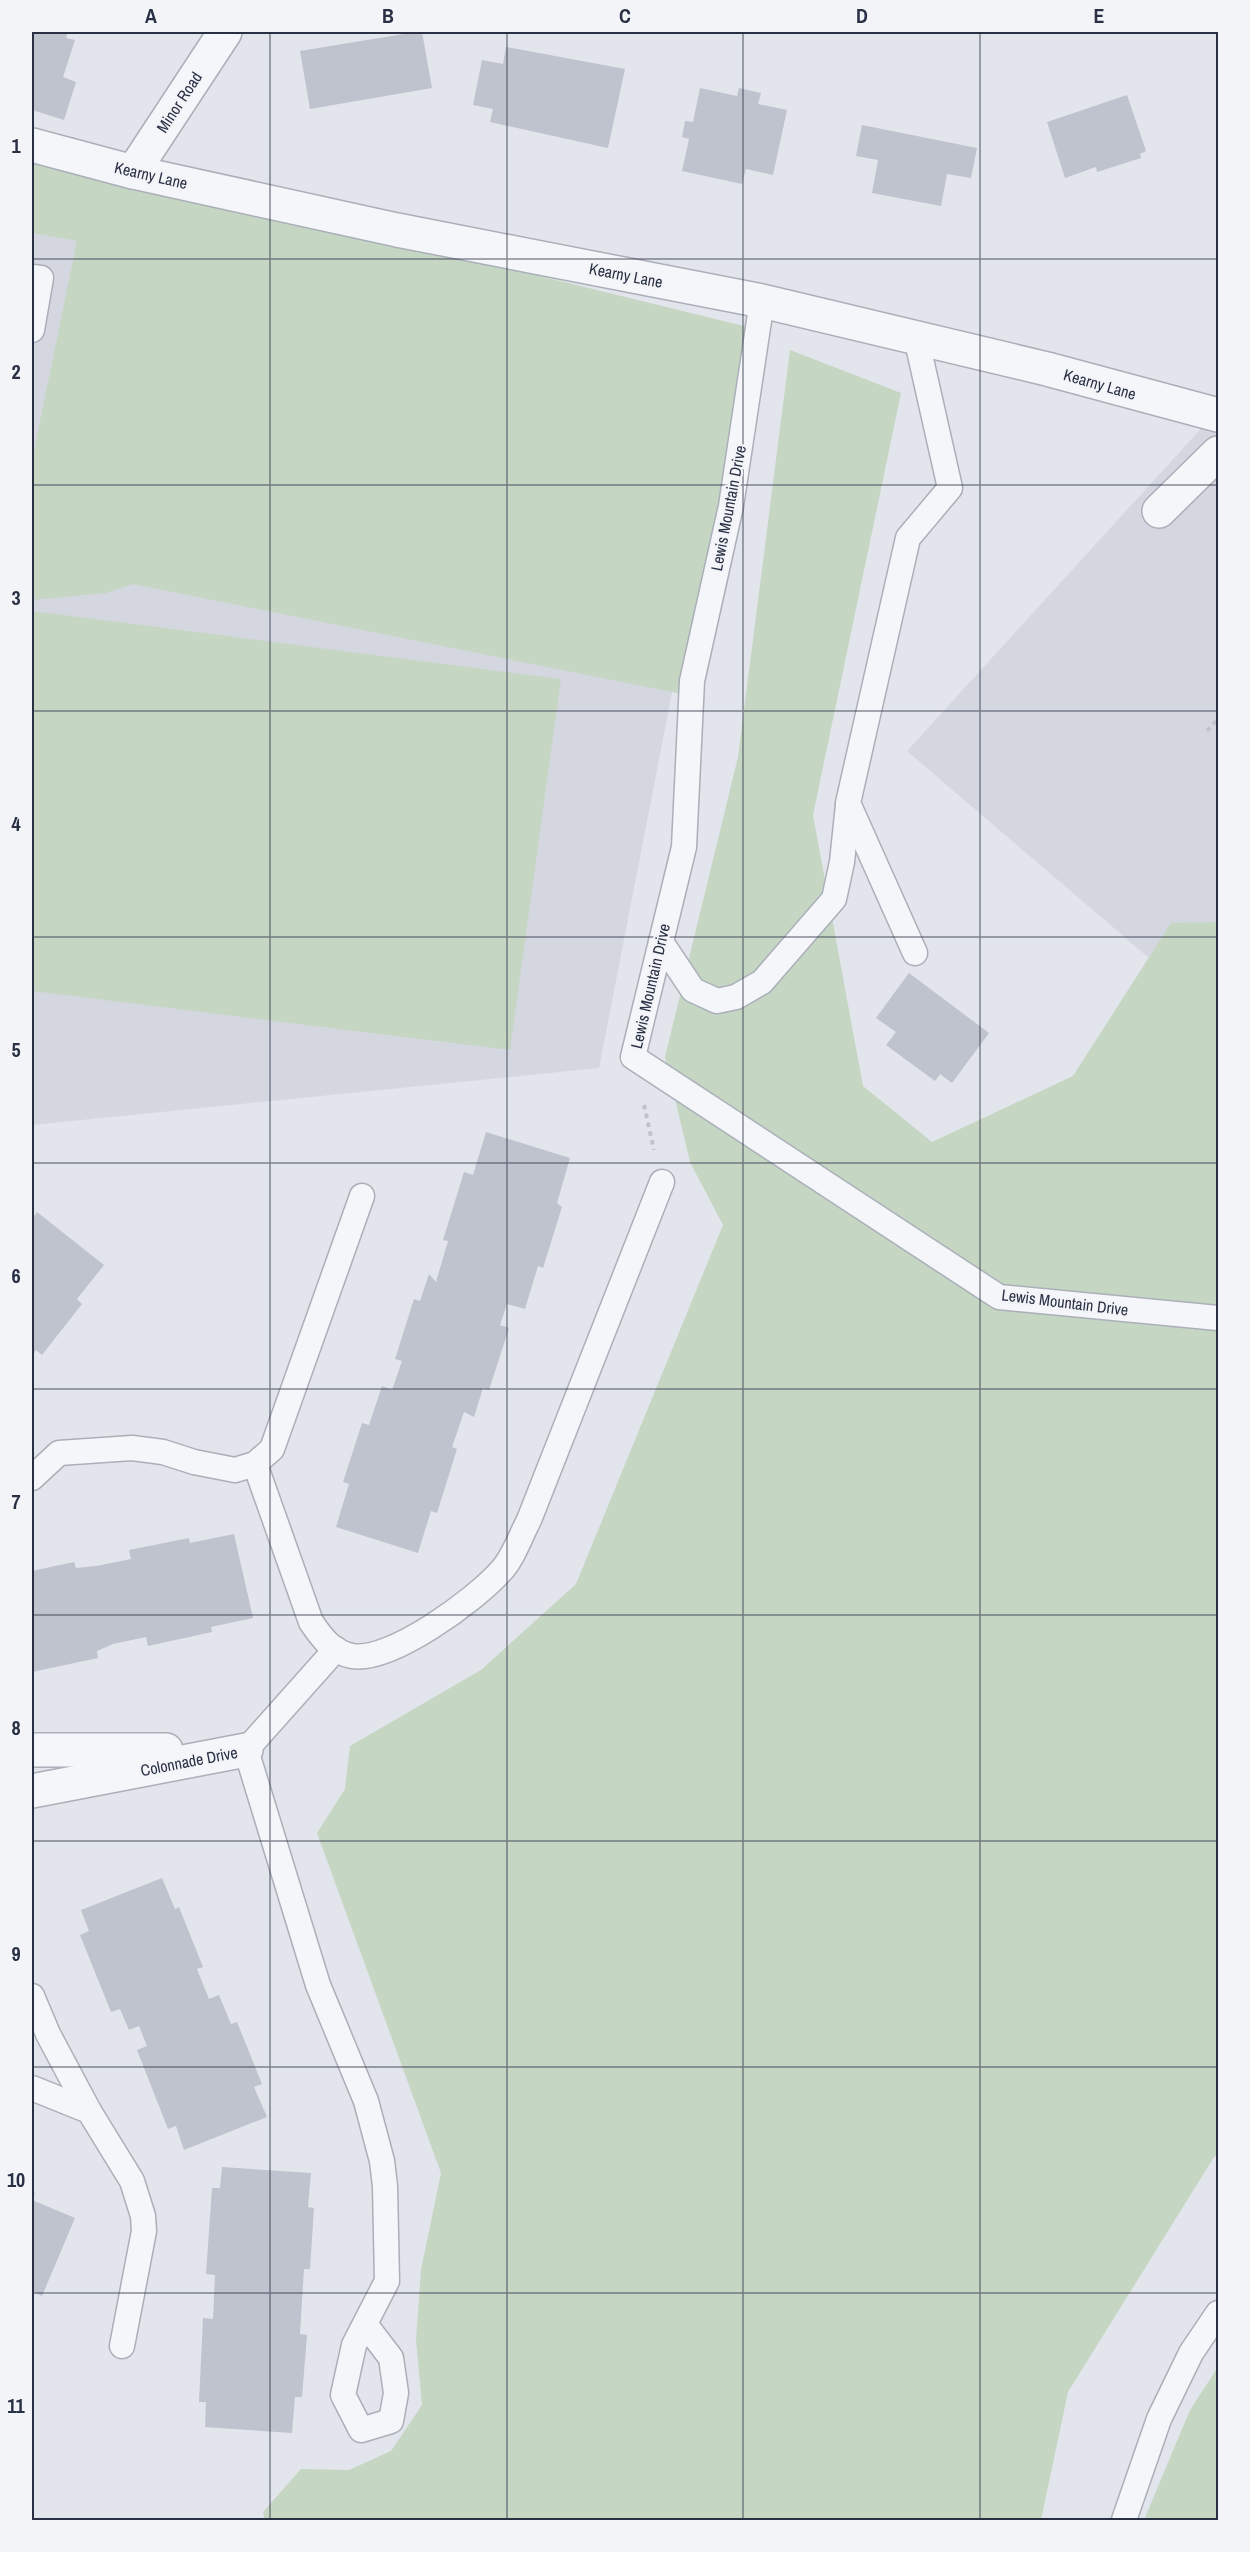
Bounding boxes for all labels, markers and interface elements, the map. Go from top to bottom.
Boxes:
text: A [145,2,157,29]
text: B [382,2,394,29]
text: C [619,2,631,29]
text: D [856,2,868,29]
text: E [1094,2,1105,29]
street label: Minor Road [151,67,207,137]
text: 1 [11,132,21,159]
street label: Kearny Lane [112,156,190,194]
street label: Kearny Lane [587,257,665,293]
text: 2 [11,358,21,385]
street label: Kearny Lane [1061,363,1139,405]
street label: Lewis Mountain Drive [705,443,751,573]
text: 3 [11,584,21,611]
text: 4 [11,810,21,837]
street label: Lewis Mountain Drive [625,921,675,1051]
text: 5 [11,1036,21,1063]
text: 6 [11,1262,21,1289]
street label: Lewis Mountain Drive [1000,1283,1130,1321]
text: 7 [11,1488,21,1515]
text: 8 [11,1714,21,1741]
street label: Colonnade Drive [139,1741,239,1781]
text: 9 [11,1940,21,1967]
text: 10 [7,2166,25,2193]
text: 11 [7,2392,26,2419]

